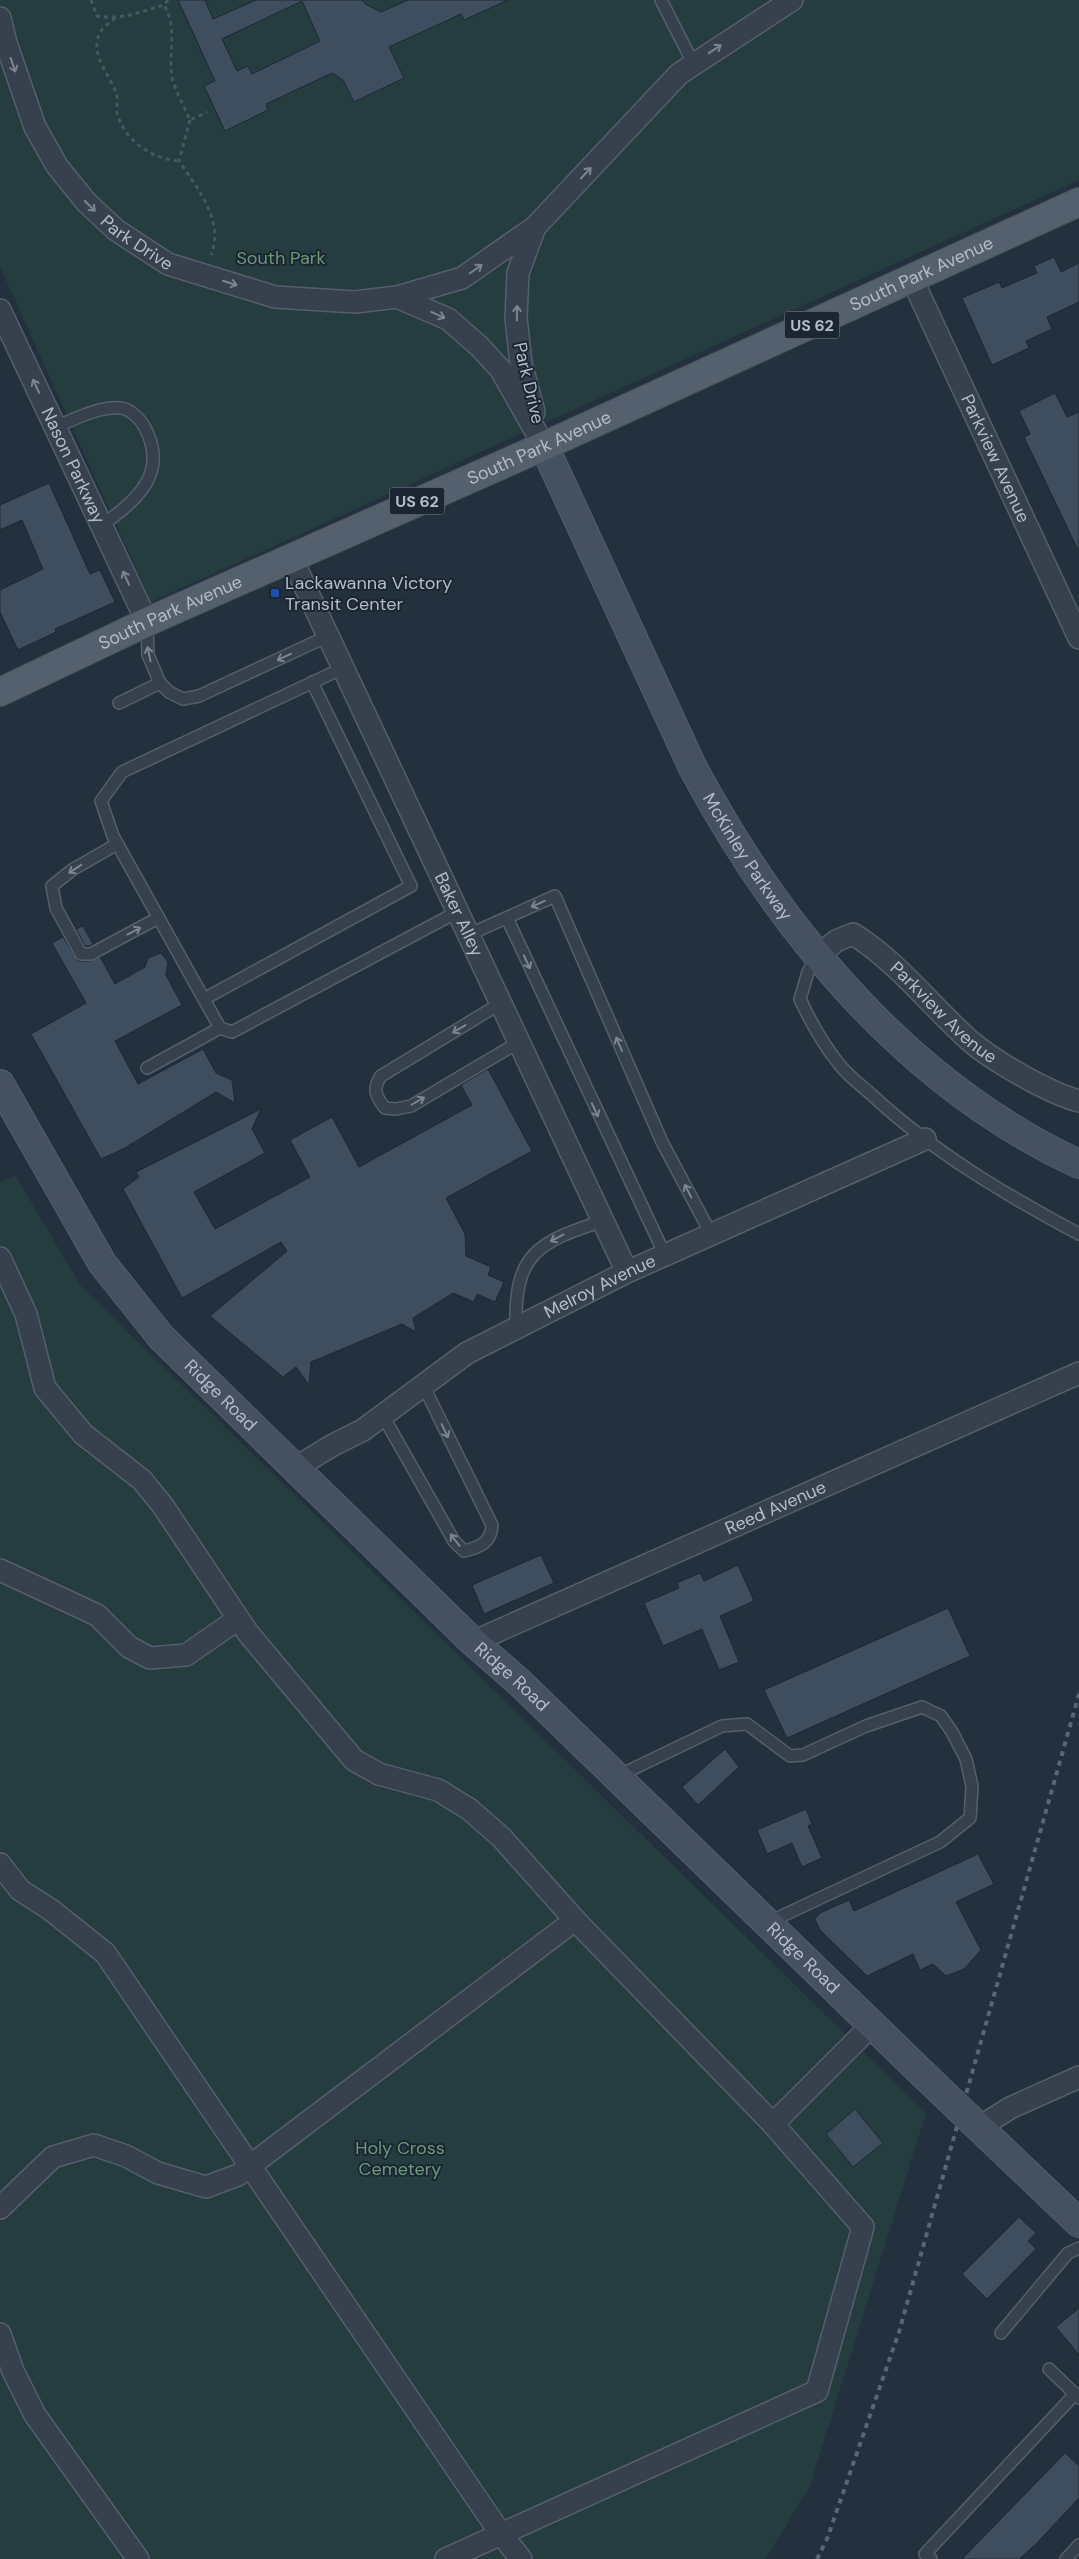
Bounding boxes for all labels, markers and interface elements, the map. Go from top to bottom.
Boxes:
one-way arrow [707,44,721,54]
one-way arrow [9,56,18,72]
one-way arrow [580,167,592,180]
one-way arrow [84,200,96,212]
street label: Park Drive [95,210,178,276]
street label: South Park Avenue [846,231,997,317]
park label: South Park [236,246,326,270]
one-way arrow [468,264,482,274]
one-way arrow [222,278,238,288]
one-way arrow [512,305,521,321]
one-way arrow [430,311,445,321]
road number: US 62 [784,312,840,338]
street label: Park Drive [508,340,550,426]
one-way arrow [30,379,40,394]
street label: Parkview Avenue [955,390,1036,527]
street label: Nason Parkway [36,404,111,528]
street label: South Park Avenue [464,405,615,490]
road number: US 62 [390,488,444,514]
street label: South Park Avenue [94,569,246,655]
one-way arrow [121,571,130,586]
place label: Lackawanna Victory Transit Center [285,571,452,616]
marker: Lackawanna Victory Transit Center [269,587,281,599]
one-way arrow [144,646,153,662]
one-way arrow [277,653,292,662]
street label: McKinley Parkway [697,789,798,925]
one-way arrow [69,864,83,874]
street label: Baker Alley [429,868,489,961]
one-way arrow [531,900,546,909]
one-way arrow [126,926,141,935]
one-way arrow [523,954,532,969]
street label: Parkview Avenue [885,956,1002,1069]
one-way arrow [452,1023,466,1034]
one-way arrow [614,1037,624,1052]
one-way arrow [410,1096,424,1106]
one-way arrow [590,1102,600,1117]
one-way arrow [683,1184,692,1199]
one-way arrow [550,1234,565,1243]
street label: Melroy Avenue [540,1249,659,1324]
street label: Ridge Road [179,1354,262,1436]
one-way arrow [440,1423,450,1438]
street label: Reed Avenue [721,1475,830,1541]
one-way arrow [450,1533,460,1547]
street label: Ridge Road [469,1637,554,1717]
street label: Ridge Road [761,1917,845,1999]
park label: Holy Cross Cemetery [355,2136,445,2181]

